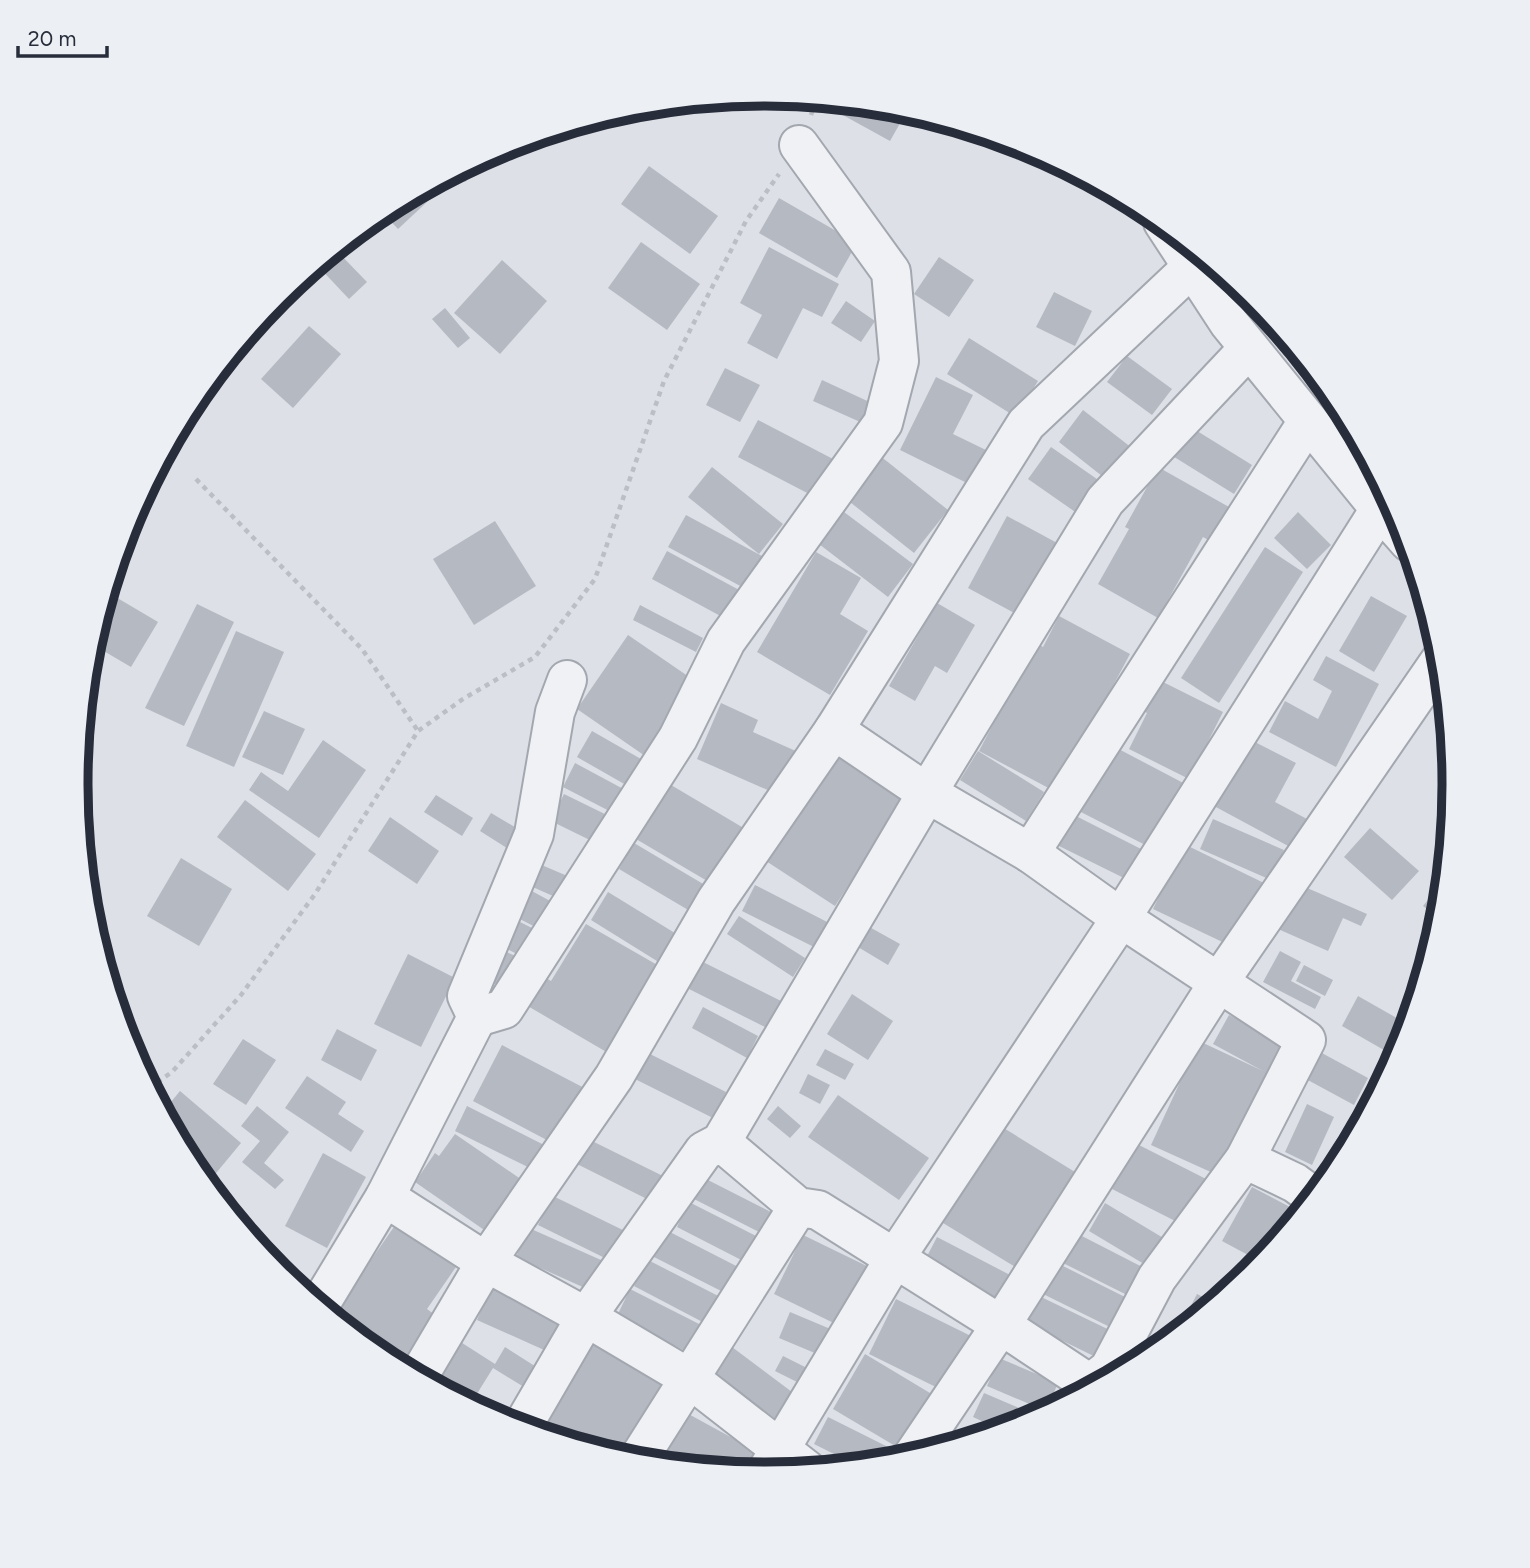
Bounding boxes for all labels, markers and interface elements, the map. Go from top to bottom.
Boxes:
scale bar [18,14,107,58]
text: 20 m [28,26,76,51]

